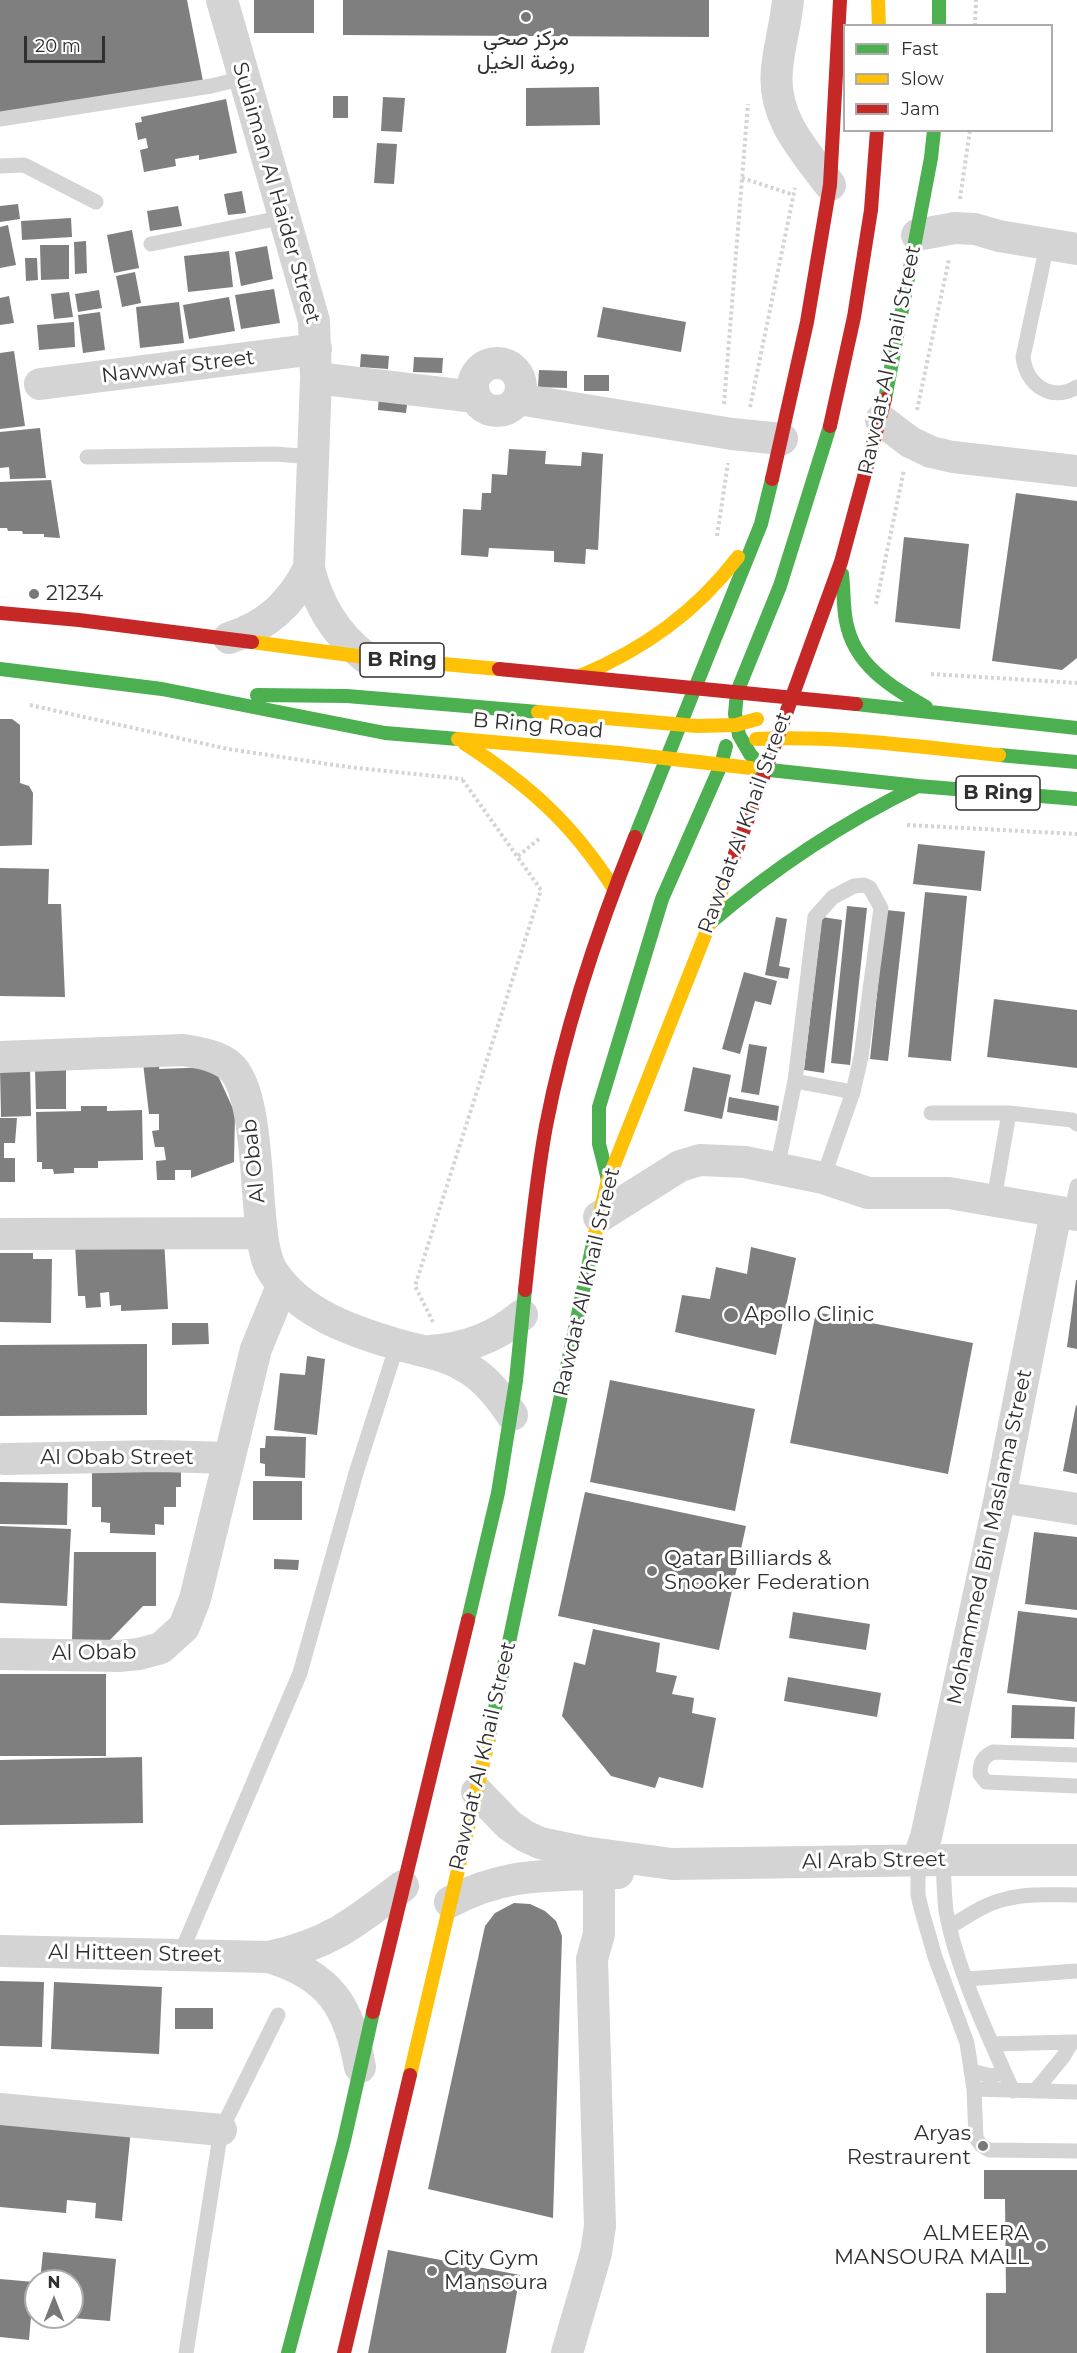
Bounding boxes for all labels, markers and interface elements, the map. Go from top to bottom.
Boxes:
marker: مركز صحي روضة الخيل [519,10,533,24]
scale bar [27,24,108,62]
legend [843,24,1053,132]
place label: مركز صحي روضة الخيل [477,26,575,76]
text: 20 m [35,35,81,57]
text: Fast [901,38,939,60]
street label: Sulaiman Al Haider Street [227,59,325,327]
text: Slow [901,68,944,90]
text: Jam [901,98,940,120]
street label: Rawdat Al Khail Street [853,243,927,477]
street label: Nawwaf Street [100,345,256,389]
place label: 21234 [46,581,103,607]
marker: 21234 [27,587,41,601]
road number: B Ring [360,643,444,677]
street label: B Ring Road [472,708,604,744]
street label: Rawdat Al Khail Street [693,709,797,937]
road number: B Ring [956,776,1040,810]
street label: Al Obab [237,1118,271,1204]
street label: Rawdat Al Khail Street [548,1165,626,1399]
place label: Apollo Clinic [744,1302,874,1328]
marker: Apollo Clinic [722,1306,740,1324]
street label: Mohammed Bin Maslama Street [942,1367,1038,1707]
street label: Al Obab Street [40,1445,194,1471]
place label: Qatar Billiards & Snooker Federation [664,1546,870,1596]
marker: Qatar Billiards & Snooker Federation [645,1564,659,1578]
street label: Rawdat Al Khail Street [444,1639,522,1873]
street label: Al Obab [51,1640,137,1666]
street label: Al Arab Street [802,1847,946,1875]
street label: Al Hitteen Street [48,1940,222,1968]
place label: Aryas Restraurent [847,2121,971,2171]
marker: Aryas Restraurent [976,2139,990,2153]
place label: ALMEERA MANSOURA MALL [834,2221,1029,2271]
marker: ALMEERA MANSOURA MALL [1034,2239,1048,2253]
place label: City Gym Mansoura [444,2246,548,2296]
marker: City Gym Mansoura [425,2264,439,2278]
north arrow [24,2269,84,2329]
text: N [48,2273,60,2292]

